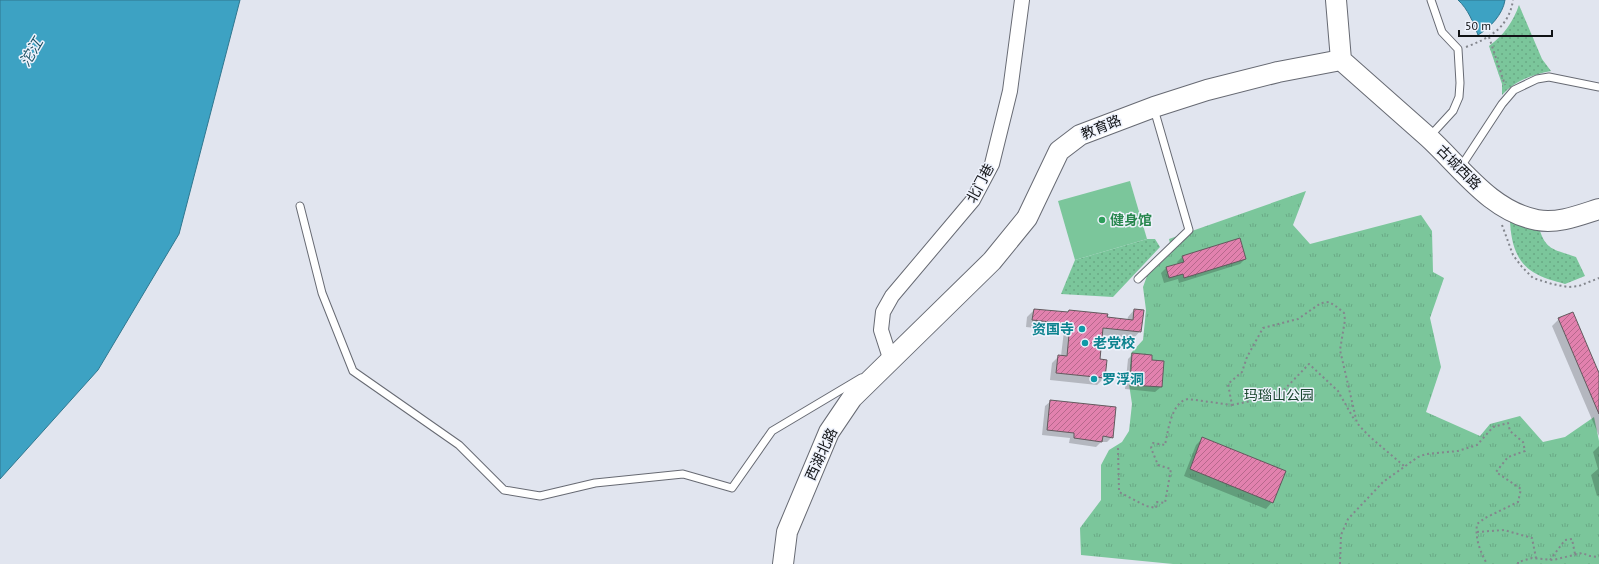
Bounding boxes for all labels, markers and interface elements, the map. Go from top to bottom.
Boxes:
scale bar [1459,12,1552,38]
text: 50 m [1465,18,1491,33]
water label: 沱江 [15,33,48,70]
street label: 教育路 [1078,111,1124,143]
street label: 古城西路 [1433,141,1485,193]
street label: 北门巷 [962,160,998,206]
place label: 健身馆 [1110,211,1152,229]
marker: 健身馆 [1097,215,1107,225]
place label: 资国寺 [1032,320,1074,338]
marker: 资国寺 [1077,324,1087,334]
place label: 老党校 [1093,334,1135,352]
marker: 老党校 [1080,338,1090,348]
place label: 罗浮洞 [1102,370,1144,388]
marker: 罗浮洞 [1089,374,1099,384]
park label: 玛瑙山公园 [1244,386,1314,404]
street label: 西湖北路 [801,425,841,483]

